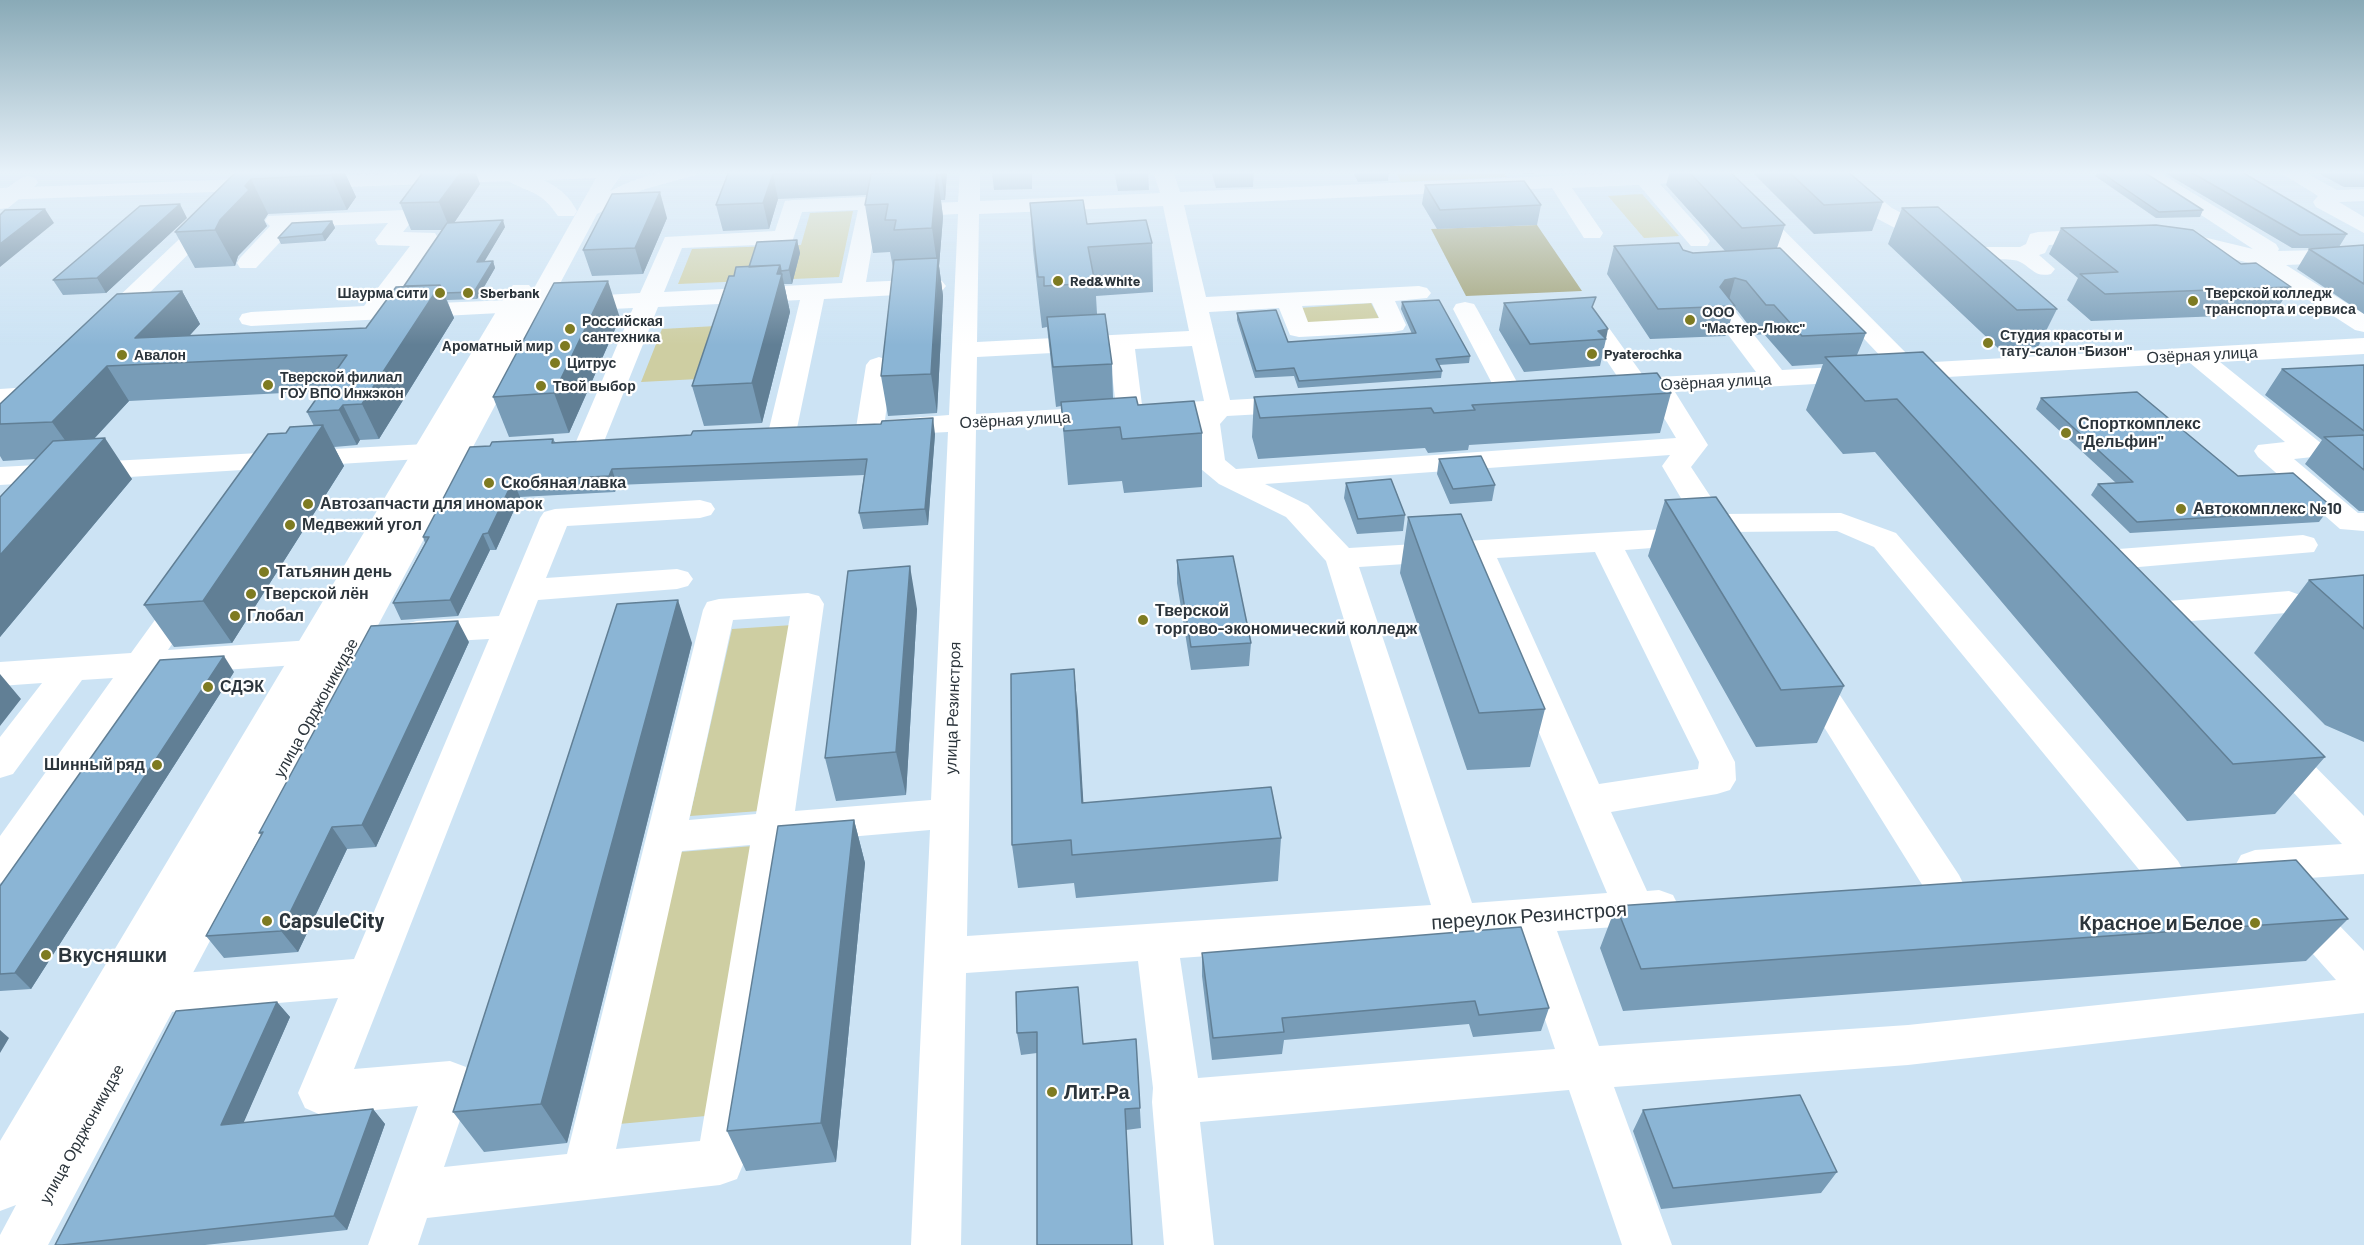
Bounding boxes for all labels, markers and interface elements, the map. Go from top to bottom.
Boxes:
place label: Red&White [1070,273,1140,289]
marker: Red&White [1051,274,1065,288]
place label: Шаурма сити [338,285,428,301]
place label: Sberbank [480,285,540,301]
place label: Тверской колледж транспорта и сервиса [2205,285,2356,318]
marker: Шаурма сити [433,286,447,300]
marker: Sberbank [461,286,475,300]
marker: Тверской колледж транспорта и сервиса [2186,294,2200,308]
place label: ООО "Мастер-Люкс" [1702,304,1805,336]
place label: Российская сантехника [582,313,663,346]
marker: ООО "Мастер-Люкс" [1683,313,1697,327]
marker: Российская сантехника [563,322,577,336]
place label: Студия красоты и тату-салон "Бизон" [2000,327,2132,360]
marker: Студия красоты и тату-салон "Бизон" [1981,336,1995,350]
place label: Ароматный мир [442,338,553,354]
marker: Ароматный мир [558,339,572,353]
street label: Озёрная улица [2146,343,2258,367]
place label: Pyaterochka [1604,346,1682,362]
place label: Авалон [134,347,186,363]
marker: Pyaterochka [1585,347,1599,361]
marker: Авалон [115,348,129,362]
place label: Цитрус [567,355,616,371]
marker: Цитрус [548,356,562,370]
place label: Тверской филиал ГОУ ВПО Инжэкон [280,369,404,402]
street label: Озёрная улица [1660,370,1772,394]
marker: Тверской филиал ГОУ ВПО Инжэкон [261,378,275,392]
place label: Твой выбор [553,378,636,394]
marker: Твой выбор [534,379,548,393]
street label: Озёрная улица [959,408,1071,432]
place label: Спорткомплекс "Дельфин" [2078,414,2201,452]
marker: Спорткомплекс "Дельфин" [2059,426,2073,440]
place label: Скобяная лавка [501,473,626,493]
marker: Скобяная лавка [482,476,496,490]
place label: Автозапчасти для иномарок [320,494,543,514]
marker: Автозапчасти для иномарок [301,497,315,511]
place label: Автокомплекс №10 [2193,499,2342,519]
marker: Автокомплекс №10 [2174,502,2188,516]
place label: Медвежий угол [302,515,422,535]
marker: Медвежий угол [283,518,297,532]
place label: Татьянин день [276,562,392,582]
marker: Татьянин день [257,565,271,579]
place label: Тверской лён [263,584,369,604]
marker: Тверской лён [244,587,258,601]
place label: Тверской торгово-экономический колледж [1155,601,1417,639]
place label: Глобал [247,606,304,626]
marker: Глобал [228,609,242,623]
marker: Тверской торгово-экономический колледж [1136,613,1150,627]
street label: улица Орджоникидзе [270,635,362,781]
street label: улица Резинстроя [941,641,965,775]
place label: СДЭК [220,677,264,697]
marker: СДЭК [201,680,215,694]
place label: Шинный ряд [44,755,145,775]
marker: Шинный ряд [150,758,164,772]
street label: переулок Резинстроя [1430,897,1628,935]
place label: CapsuleCity [279,909,385,933]
place label: Красное и Белое [2079,911,2243,935]
marker: CapsuleCity [260,914,274,928]
marker: Красное и Белое [2248,916,2262,930]
place label: Вкусняшки [58,943,167,967]
marker: Вкусняшки [39,948,53,962]
street label: улица Орджоникидзе [36,1061,128,1207]
place label: Лит.Ра [1064,1080,1130,1104]
marker: Лит.Ра [1045,1085,1059,1099]

